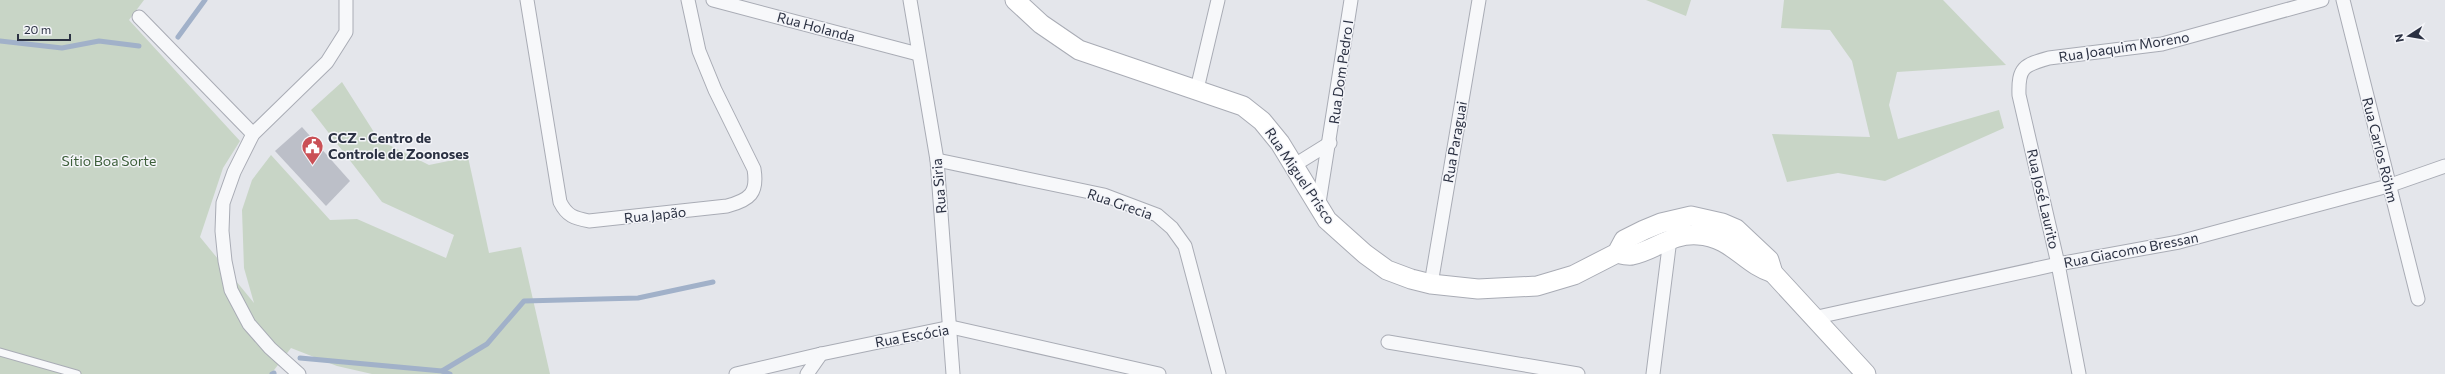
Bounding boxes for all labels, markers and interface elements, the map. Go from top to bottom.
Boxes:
street label: Rua Holanda [775,8,857,45]
scale bar [18,16,70,42]
north arrow [2389,16,2429,56]
street label: Rua Dom Pedro I [1325,19,1356,125]
text: 20 m [24,22,51,36]
street label: Rua Joaquim Moreno [2057,28,2191,65]
text: N [2392,33,2406,44]
street label: Rua Carlos Röhm [2359,95,2402,204]
street label: Rua Paraguai [1439,100,1470,184]
street label: Rua Miguel Prisco [1262,124,1339,227]
place label: CCZ - Centro de Controle de Zoonoses [328,129,470,162]
public building icon: CCZ - Centro de Controle de Zoonoses [300,133,326,166]
street label: Rua José Laurito [2024,147,2063,251]
park label: Sítio Boa Sorte [62,152,156,169]
street label: Rua Siria [928,158,949,214]
street label: Rua Grecia [1085,184,1155,223]
street label: Rua Japão [623,203,687,226]
street label: Rua Giacomo Bressan [2062,228,2200,271]
street label: Rua Escócia [874,321,950,350]

